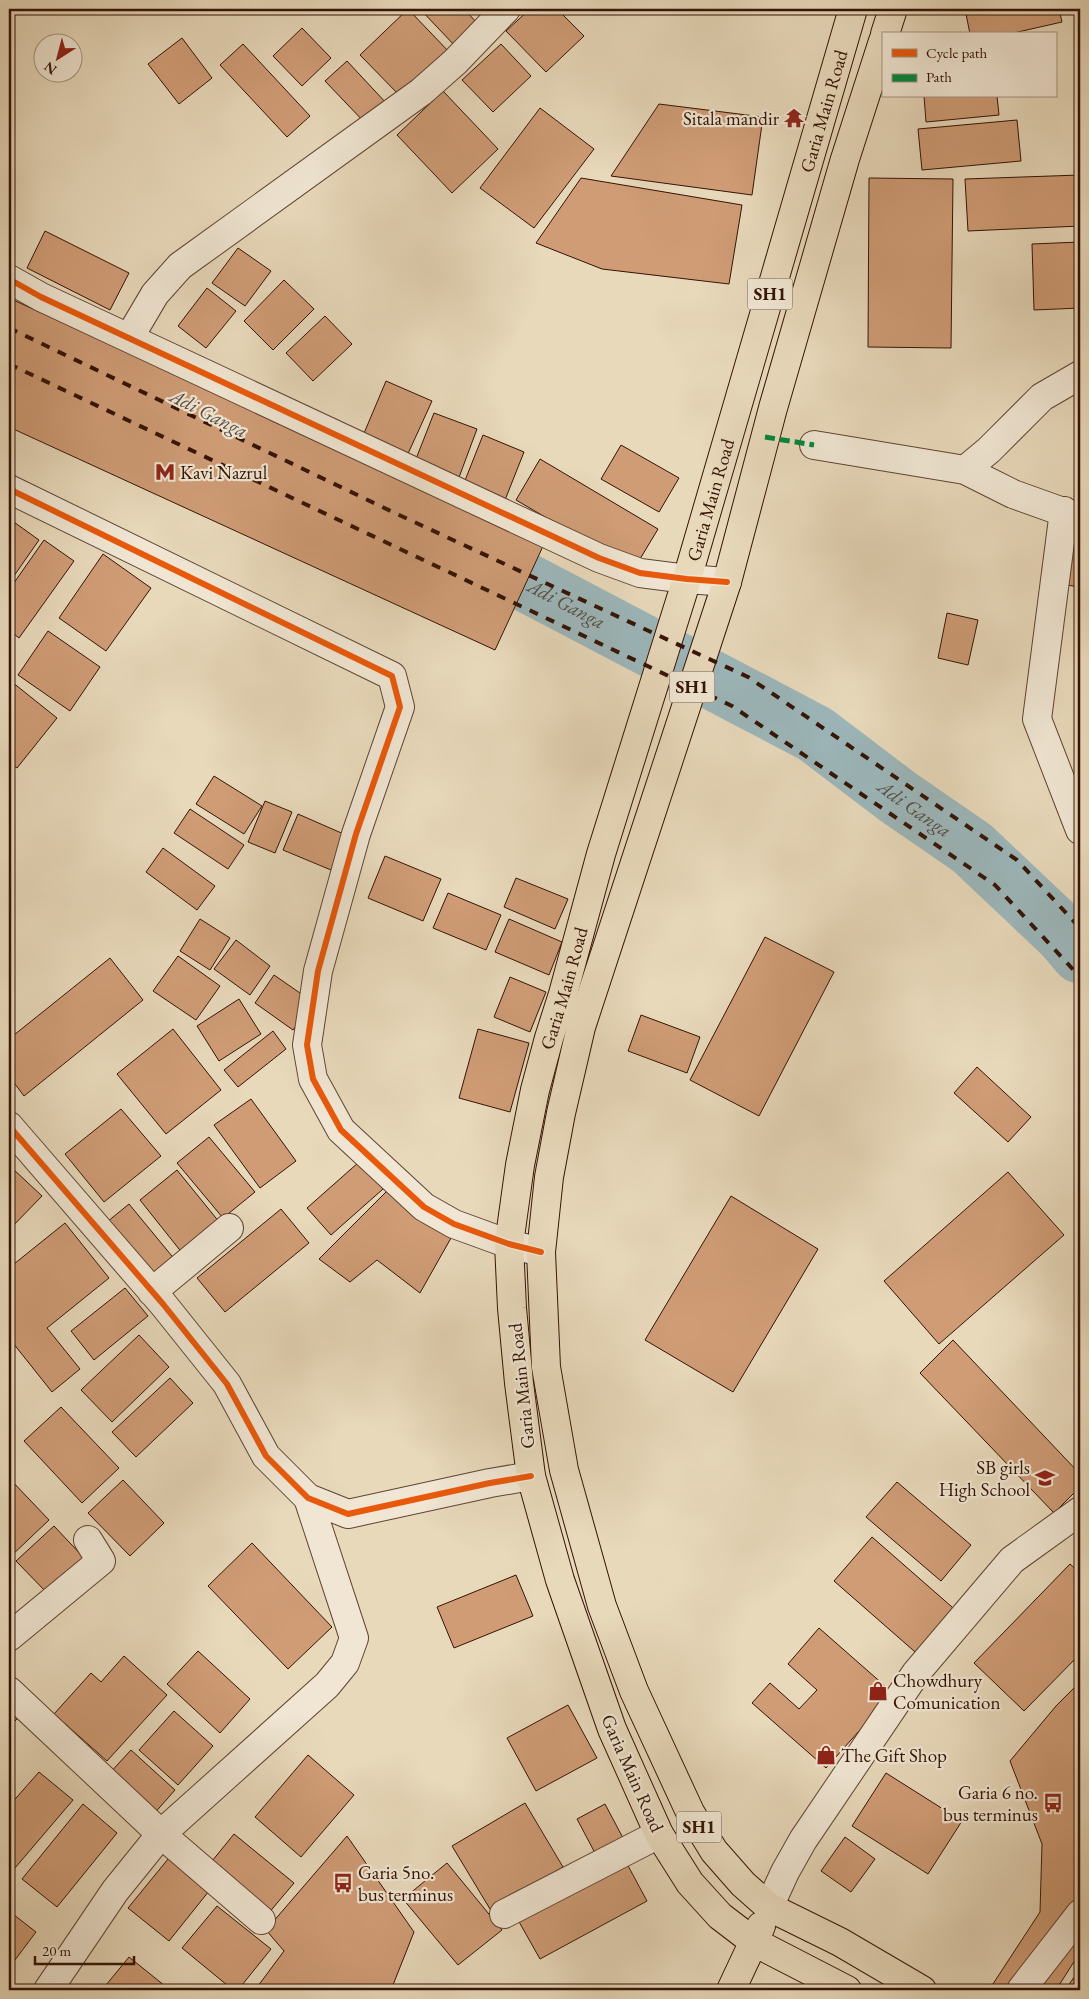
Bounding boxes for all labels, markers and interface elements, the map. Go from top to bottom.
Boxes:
north arrow [32,32,82,82]
legend [882,32,1056,98]
text: Cycle path [926,43,988,62]
street label: Garia Main Road [794,46,854,175]
text: N [40,58,60,79]
text: Path [926,67,952,86]
place label: Sitala mandir [683,106,780,131]
temple icon: Sitala mandir [783,107,805,129]
road number: SH1 [748,278,792,310]
water label: Adi Ganga [164,381,252,444]
street label: Garia Main Road [681,435,740,564]
place label: Kavi Nazrul [180,460,268,485]
metro station icon: Kavi Nazrul [154,461,176,483]
water label: Adi Ganga [521,572,610,635]
road number: SH1 [670,672,714,702]
water label: Adi Ganga [871,772,957,843]
street label: Garia Main Road [534,924,594,1052]
street label: Garia Main Road [502,1321,541,1450]
place label: SB girls High School [939,1455,1030,1502]
school or university icon: SB girls High School [1034,1467,1056,1489]
place label: Chowdhury Comunication [893,1668,1000,1715]
shop icon: Chowdhury Comunication [867,1680,889,1702]
street label: Garia Main Road [595,1710,670,1836]
place label: The Gift Shop [841,1743,947,1768]
shop icon: The Gift Shop [815,1744,837,1766]
place label: Garia 6 no. bus terminus [943,1780,1038,1827]
bus stop icon: Garia 6 no. bus terminus [1042,1792,1064,1814]
road number: SH1 [676,1811,722,1842]
place label: Garia 5no. bus terminus [358,1860,453,1907]
bus stop icon: Garia 5no. bus terminus [332,1872,354,1894]
scale bar [35,1934,134,1966]
text: 20 m [42,1941,71,1960]

